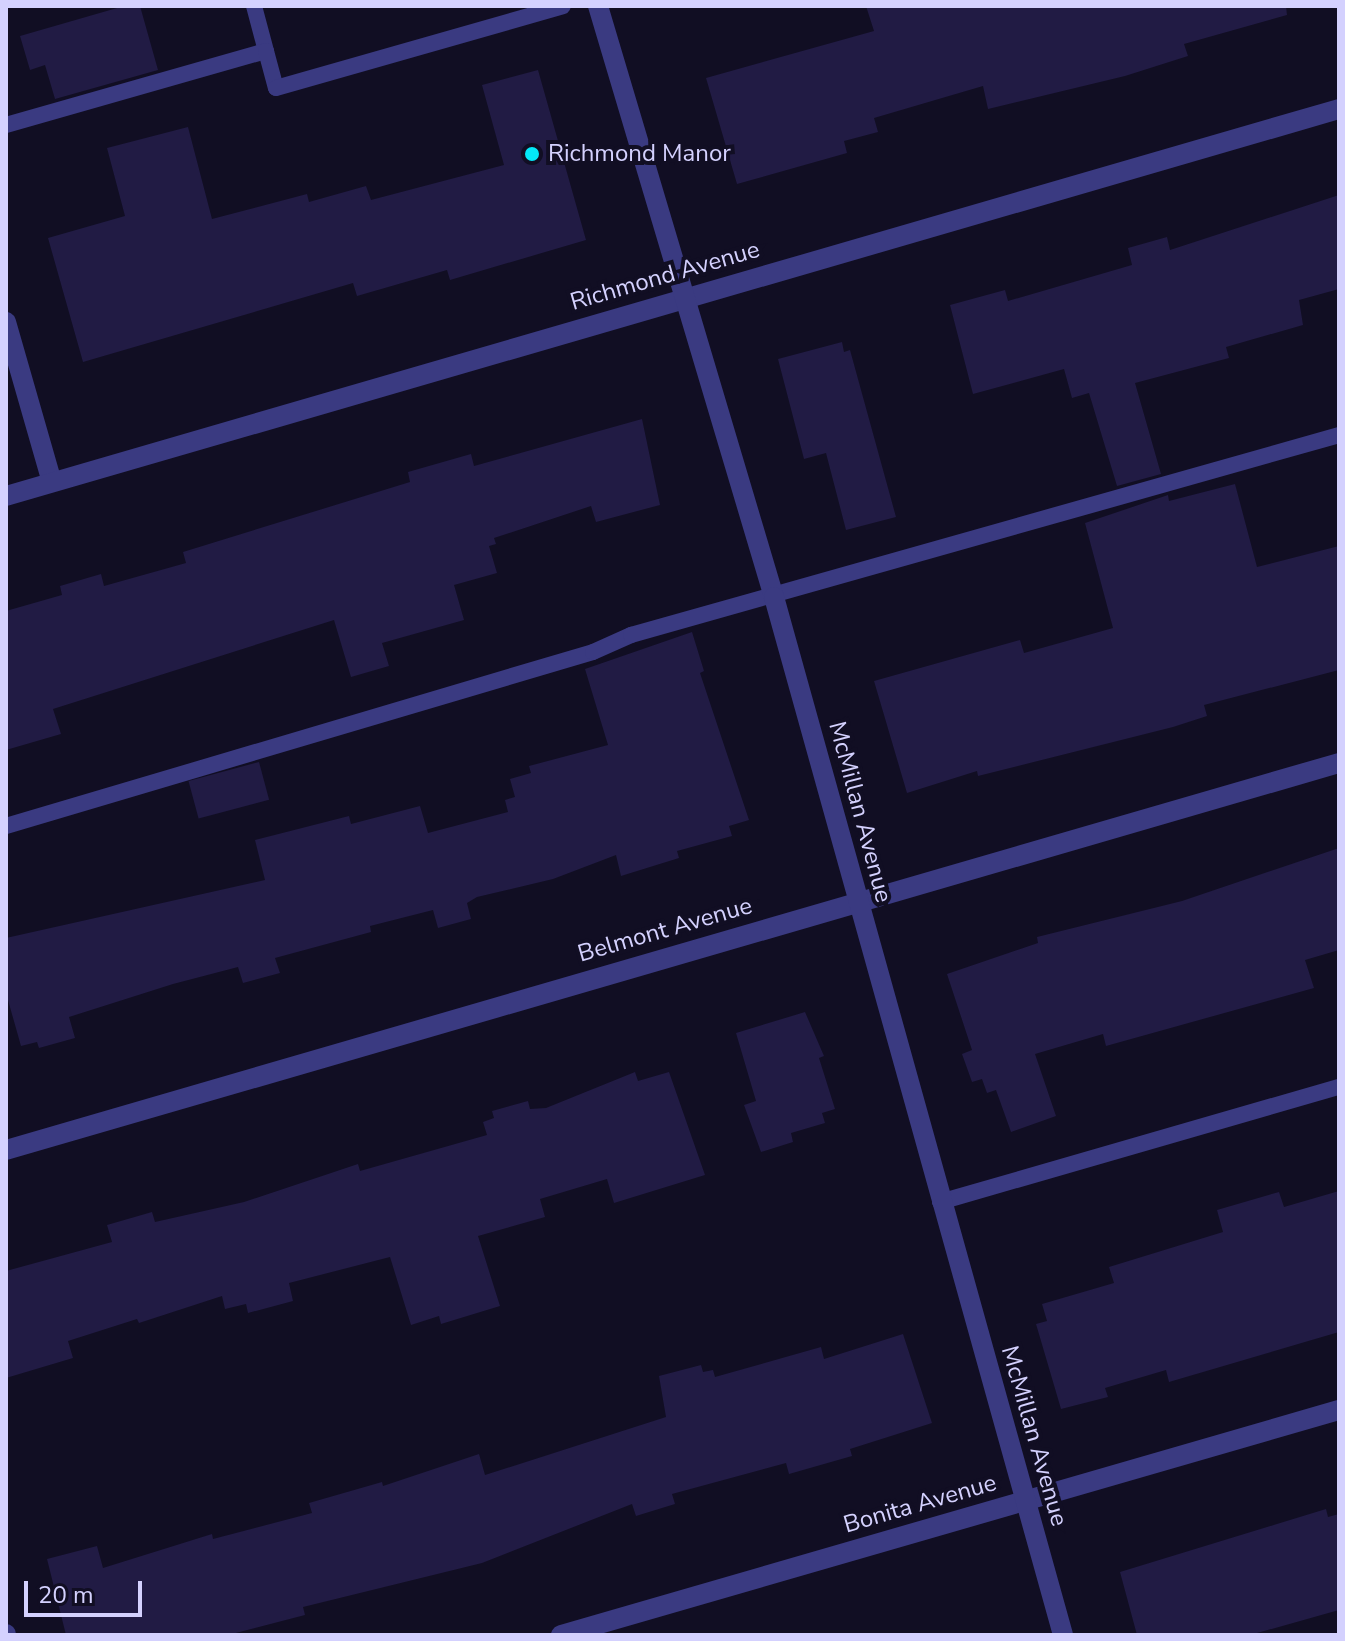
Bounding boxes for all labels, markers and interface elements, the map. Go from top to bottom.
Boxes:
place label: Richmond Manor [548,140,731,168]
marker: Richmond Manor [523,145,541,163]
street label: Richmond Avenue [567,235,763,317]
street label: McMillan Avenue [822,718,898,906]
street label: Belmont Avenue [575,891,755,969]
street label: McMillan Avenue [995,1343,1073,1529]
street label: Bonita Avenue [840,1468,1000,1540]
scale bar [28,1565,146,1615]
text: 20 m [38,1579,94,1611]

